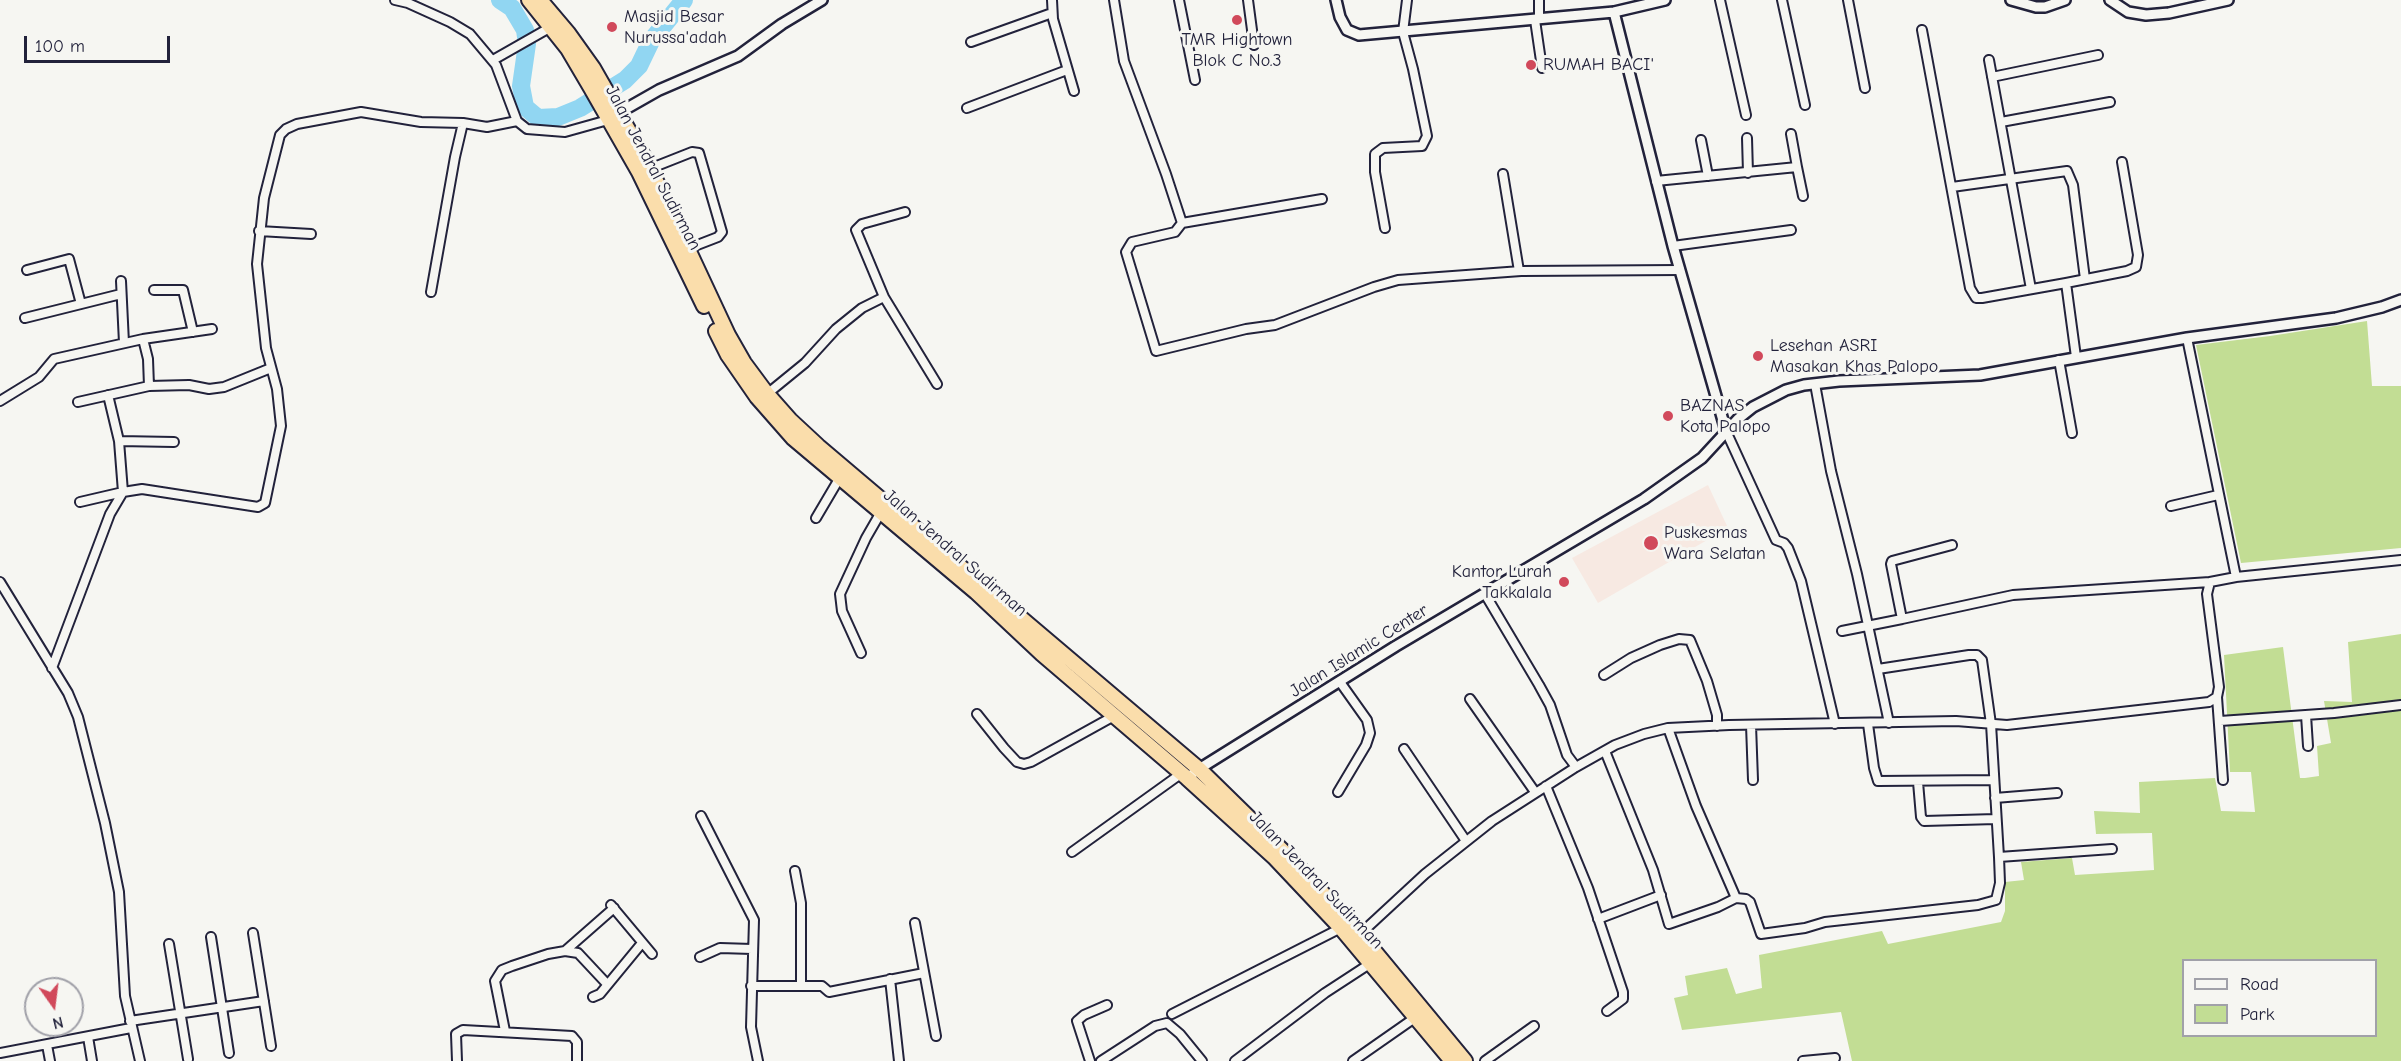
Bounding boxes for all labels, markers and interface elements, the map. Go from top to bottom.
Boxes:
place label: Masjid Besar Nurussa'adah [624,6,727,48]
marker: TMR Hightown Blok C No.3 [1230,13,1244,27]
marker: Masjid Besar Nurussa'adah [605,20,619,34]
scale bar [27,24,172,62]
place label: TMR Hightown Blok C No.3 [1181,29,1293,72]
text: 100 m [35,36,85,57]
place label: RUMAH BACI' [1543,54,1654,76]
marker: RUMAH BACI' [1524,58,1538,72]
street label: Jalan Jendral Sudirman [600,82,706,254]
place label: Lesehan ASRI Masakan Khas Palopo [1770,335,1938,378]
marker: Lesehan ASRI Masakan Khas Palopo [1751,349,1765,363]
place label: BAZNAS Kota Palopo [1680,395,1771,438]
marker: BAZNAS Kota Palopo [1661,409,1675,423]
street label: Jalan Jendral Sudirman [879,485,1031,621]
place label: Puskesmas Wara Selatan [1664,522,1766,564]
marker: Puskesmas Wara Selatan [1642,534,1660,552]
place label: Kantor Lurah Takkalala [1452,561,1552,604]
marker: Kantor Lurah Takkalala [1557,575,1571,589]
street label: Jalan Islamic Center [1286,600,1432,702]
street label: Jalan Jendral Sudirman [1244,806,1388,954]
legend [2182,959,2377,1037]
text: Road [2240,974,2279,995]
north arrow [24,977,84,1037]
text: Park [2240,1004,2274,1025]
text: N [51,1013,65,1033]

